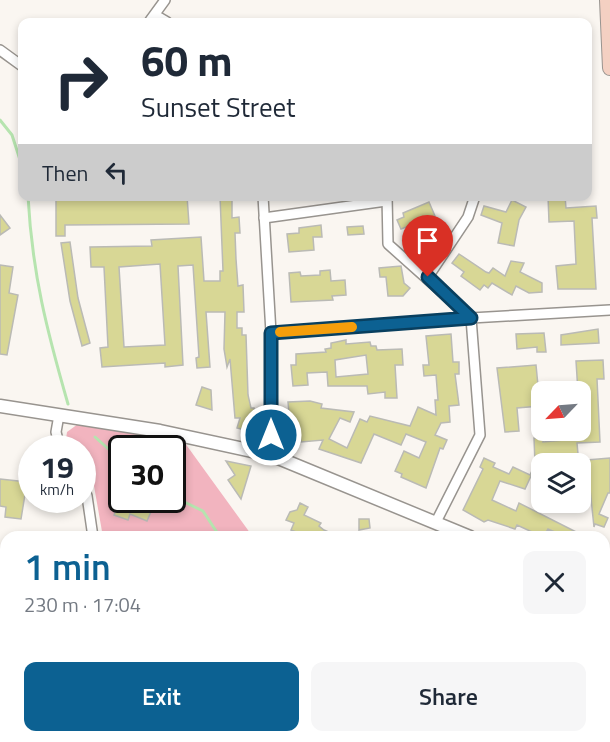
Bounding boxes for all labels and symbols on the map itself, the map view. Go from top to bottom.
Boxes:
pin [402,215,453,277]
north arrow [531,381,591,441]
position arrow [239,403,303,467]
speed limit sign: 30 [108,435,186,513]

